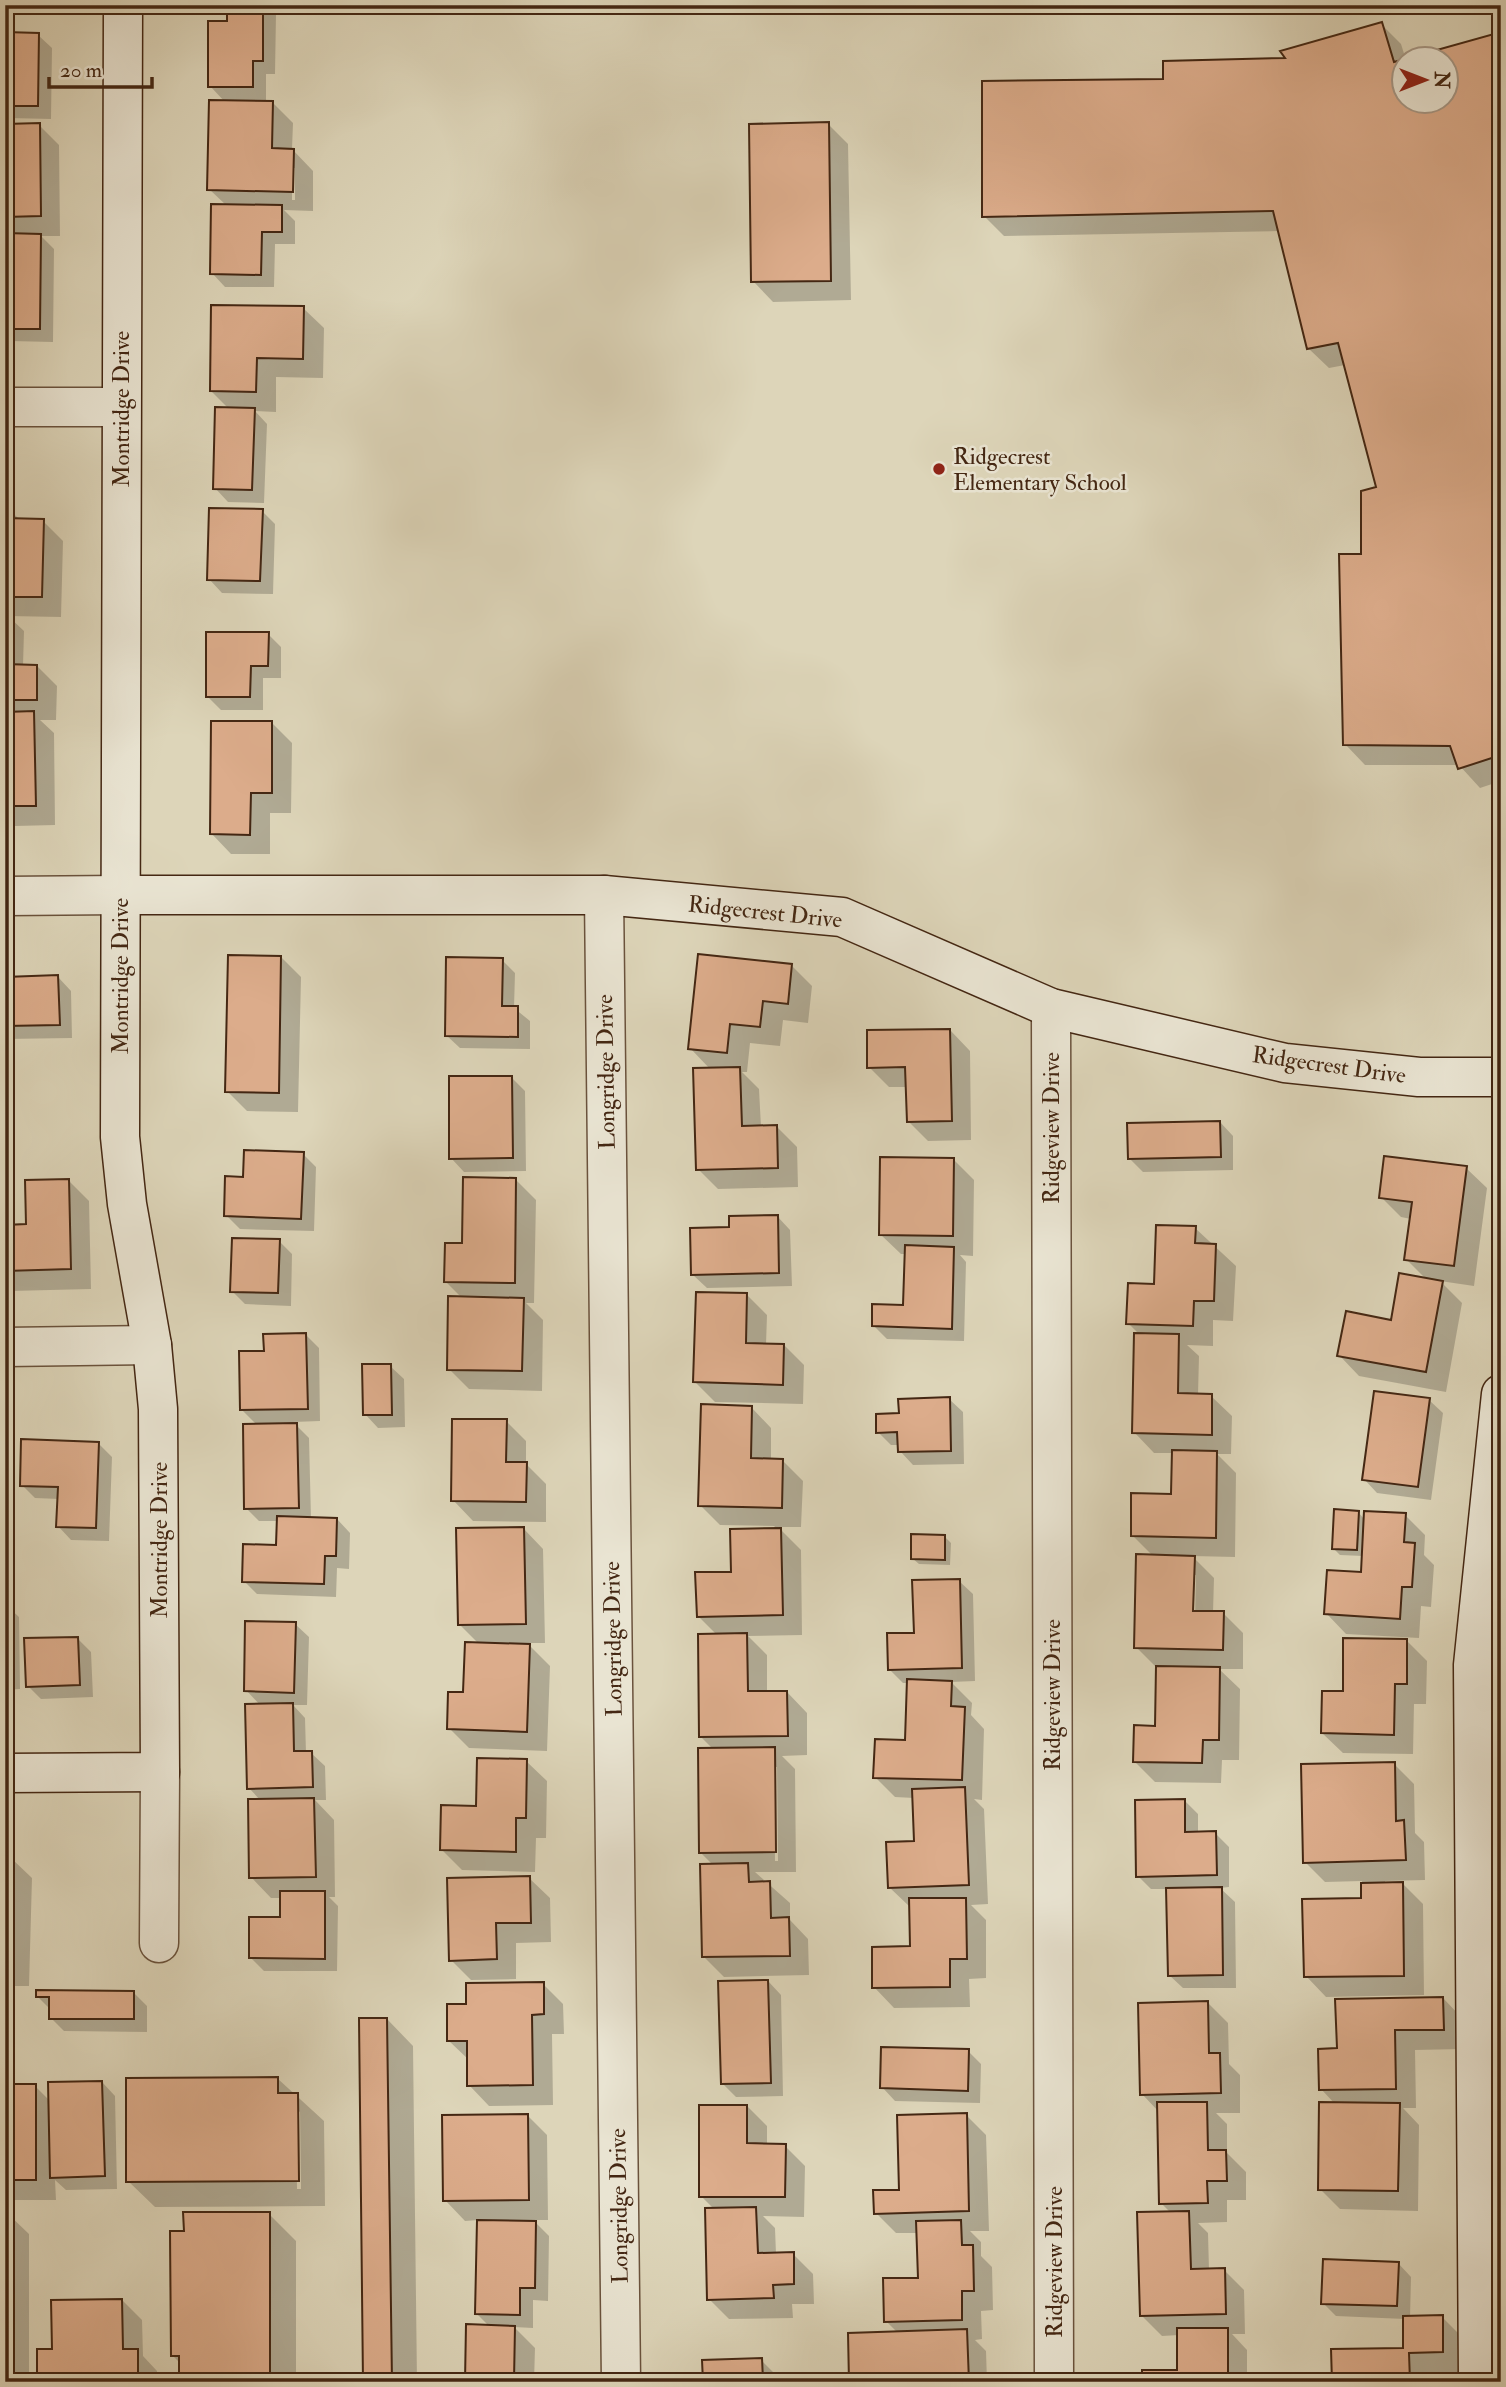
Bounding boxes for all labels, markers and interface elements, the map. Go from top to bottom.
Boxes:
scale bar [49,46,152,90]
north arrow [1390,46,1460,116]
text: 20 m [60,57,102,84]
text: N [1429,70,1453,89]
street label: Montridge Drive [107,330,136,487]
place label: Ridgecrest Elementary School [953,442,1127,497]
marker: Ridgecrest Elementary School [931,461,947,477]
street label: Ridgecrest Drive [686,889,844,935]
street label: Montridge Drive [106,897,135,1054]
street label: Longridge Drive [590,994,622,1150]
street label: Ridgecrest Drive [1250,1040,1408,1090]
street label: Ridgeview Drive [1037,1052,1066,1204]
street label: Montridge Drive [145,1461,174,1618]
street label: Longridge Drive [597,1561,629,1717]
street label: Ridgeview Drive [1038,1619,1067,1771]
street label: Longridge Drive [603,2128,635,2284]
street label: Ridgeview Drive [1040,2186,1069,2338]

